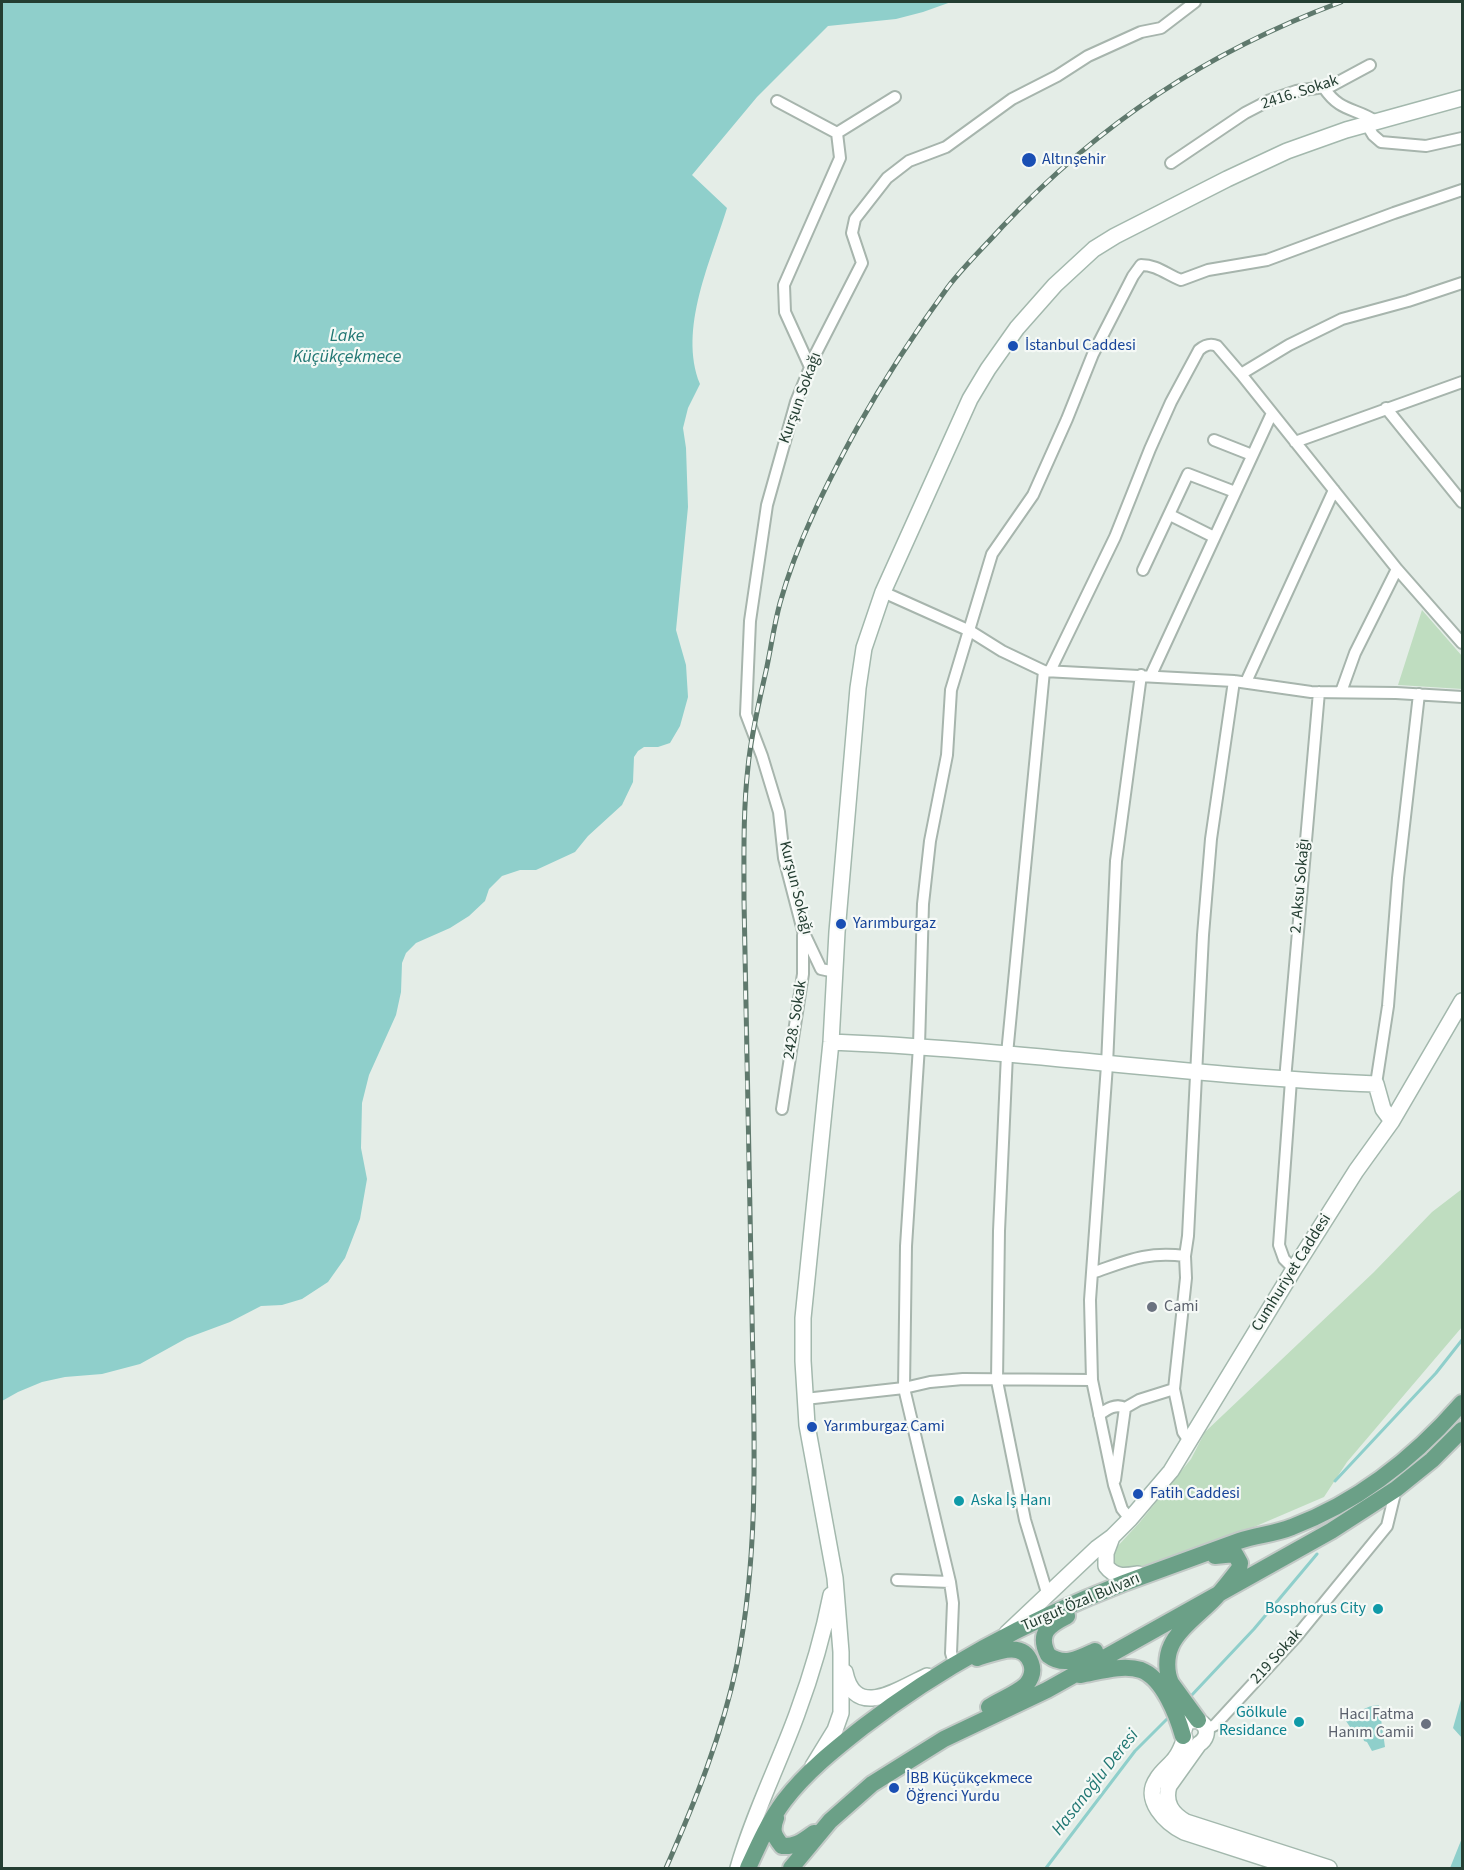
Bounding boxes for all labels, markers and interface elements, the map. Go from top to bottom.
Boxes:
street label: 2416. Sokak [1259,72,1341,114]
place label: Altınşehir [1042,150,1106,170]
marker: Altınşehir [1020,151,1038,169]
water label: Lake Küçükçekmece [293,326,401,368]
place label: İstanbul Caddesi [1025,336,1136,356]
marker: İstanbul Caddesi [1006,339,1020,353]
street label: Kurşun Sokağı [776,350,826,446]
street label: 2. Aksu Sokağı [1287,838,1315,934]
street label: Kurşun Sokağı [774,839,816,937]
place label: Yarımburgaz [853,914,936,934]
marker: Yarımburgaz [834,917,848,931]
street label: 2428. Sokak [780,979,812,1061]
street label: Cumhuriyet Caddesi [1248,1211,1336,1335]
place label: Cami [1164,1297,1198,1317]
marker: Cami [1145,1300,1159,1314]
place label: Yarımburgaz Cami [824,1417,945,1437]
marker: Yarımburgaz Cami [805,1420,819,1434]
place label: Fatih Caddesi [1150,1484,1240,1504]
marker: Fatih Caddesi [1131,1487,1145,1501]
place label: Aska İş Hanı [971,1491,1051,1511]
marker: Aska İş Hanı [952,1494,966,1508]
street label: Turgut Özal Bulvarı [1019,1569,1143,1637]
place label: Bosphorus City [1265,1599,1366,1619]
marker: Bosphorus City [1371,1602,1385,1616]
street label: 219 Sokak [1247,1625,1307,1689]
place label: Gölkule Residance [1219,1703,1287,1741]
place label: Hacı Fatma Hanım Camii [1328,1705,1414,1743]
marker: Gölkule Residance [1292,1715,1306,1729]
marker: Hacı Fatma Hanım Camii [1419,1717,1433,1731]
water label: Hasanoğlu Deresi [1048,1726,1144,1840]
place label: İBB Küçükçekmece Öğrenci Yurdu [906,1769,1033,1807]
marker: İBB Küçükçekmece Öğrenci Yurdu [887,1781,901,1795]

